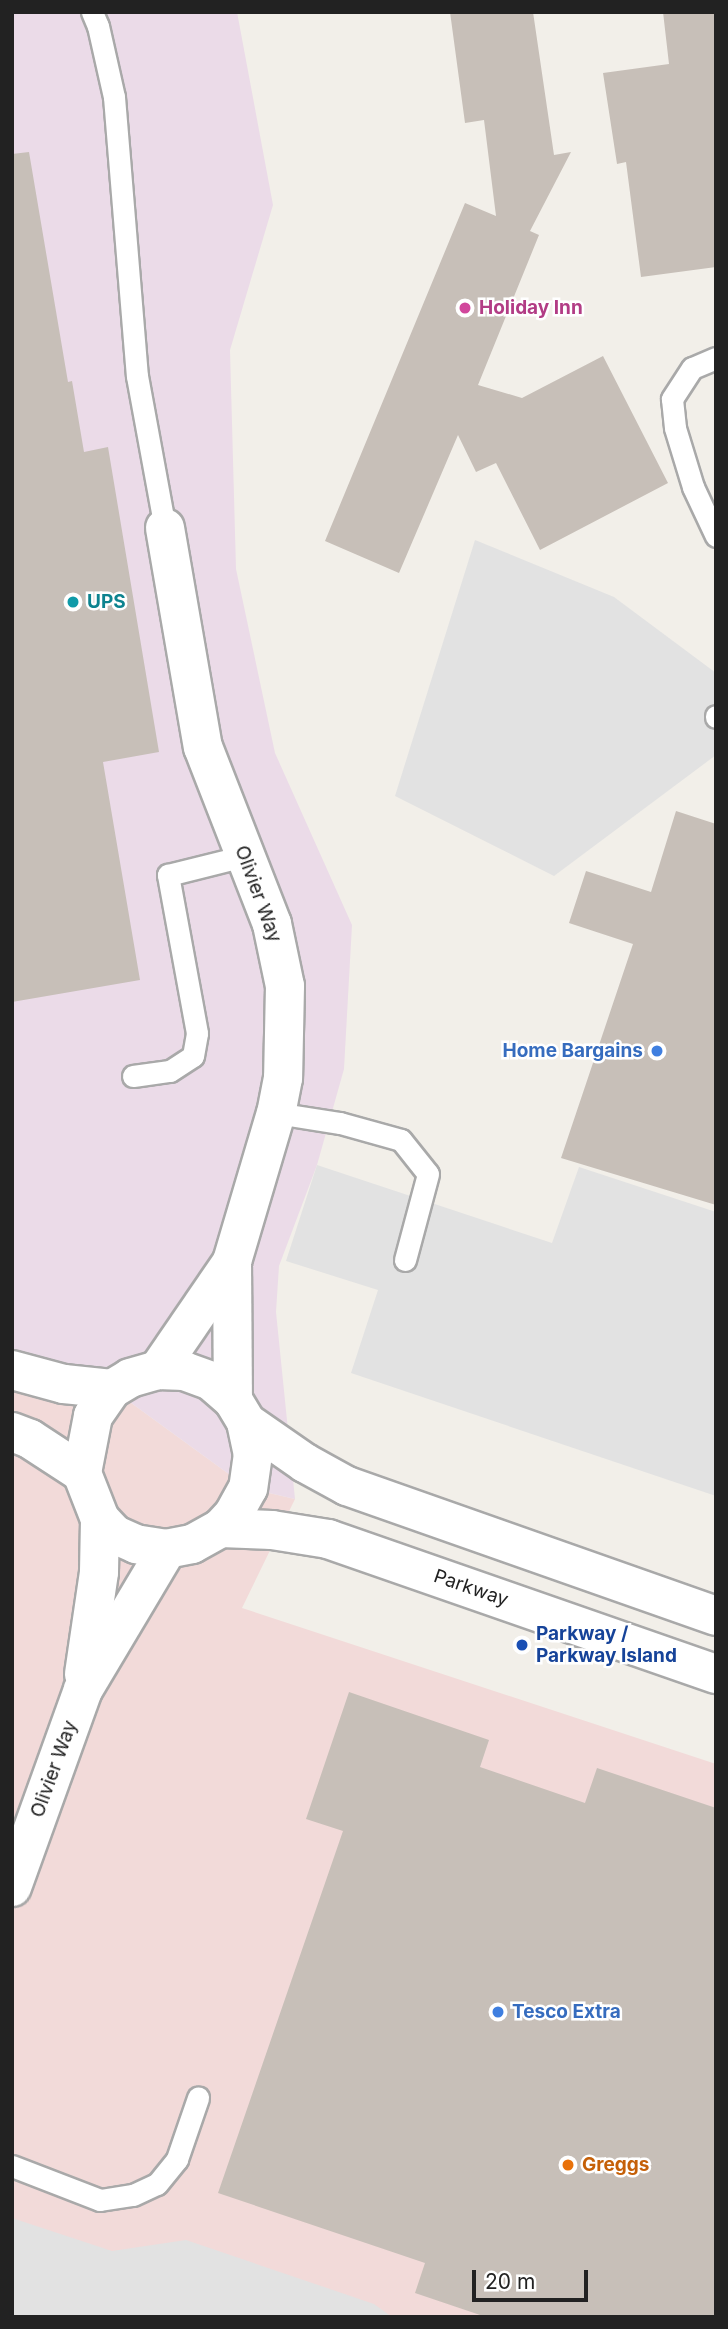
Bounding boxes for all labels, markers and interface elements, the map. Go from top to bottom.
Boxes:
place label: Holiday Inn [479,297,583,319]
marker: Holiday Inn [457,300,473,316]
place label: UPS [87,591,126,613]
marker: UPS [65,594,81,610]
street label: Olivier Way [230,842,286,946]
place label: Home Bargains [502,1040,643,1062]
marker: Home Bargains [649,1043,665,1059]
street label: Parkway [431,1565,511,1611]
place label: Parkway / Parkway Island [536,1623,677,1667]
marker: Parkway / Parkway Island [514,1637,530,1653]
street label: Olivier Way [26,1717,82,1821]
place label: Tesco Extra [512,2001,621,2023]
marker: Tesco Extra [490,2004,506,2020]
place label: Greggs [582,2154,650,2176]
marker: Greggs [560,2157,576,2173]
scale bar [476,2256,592,2300]
text: 20 m [485,2269,535,2294]

